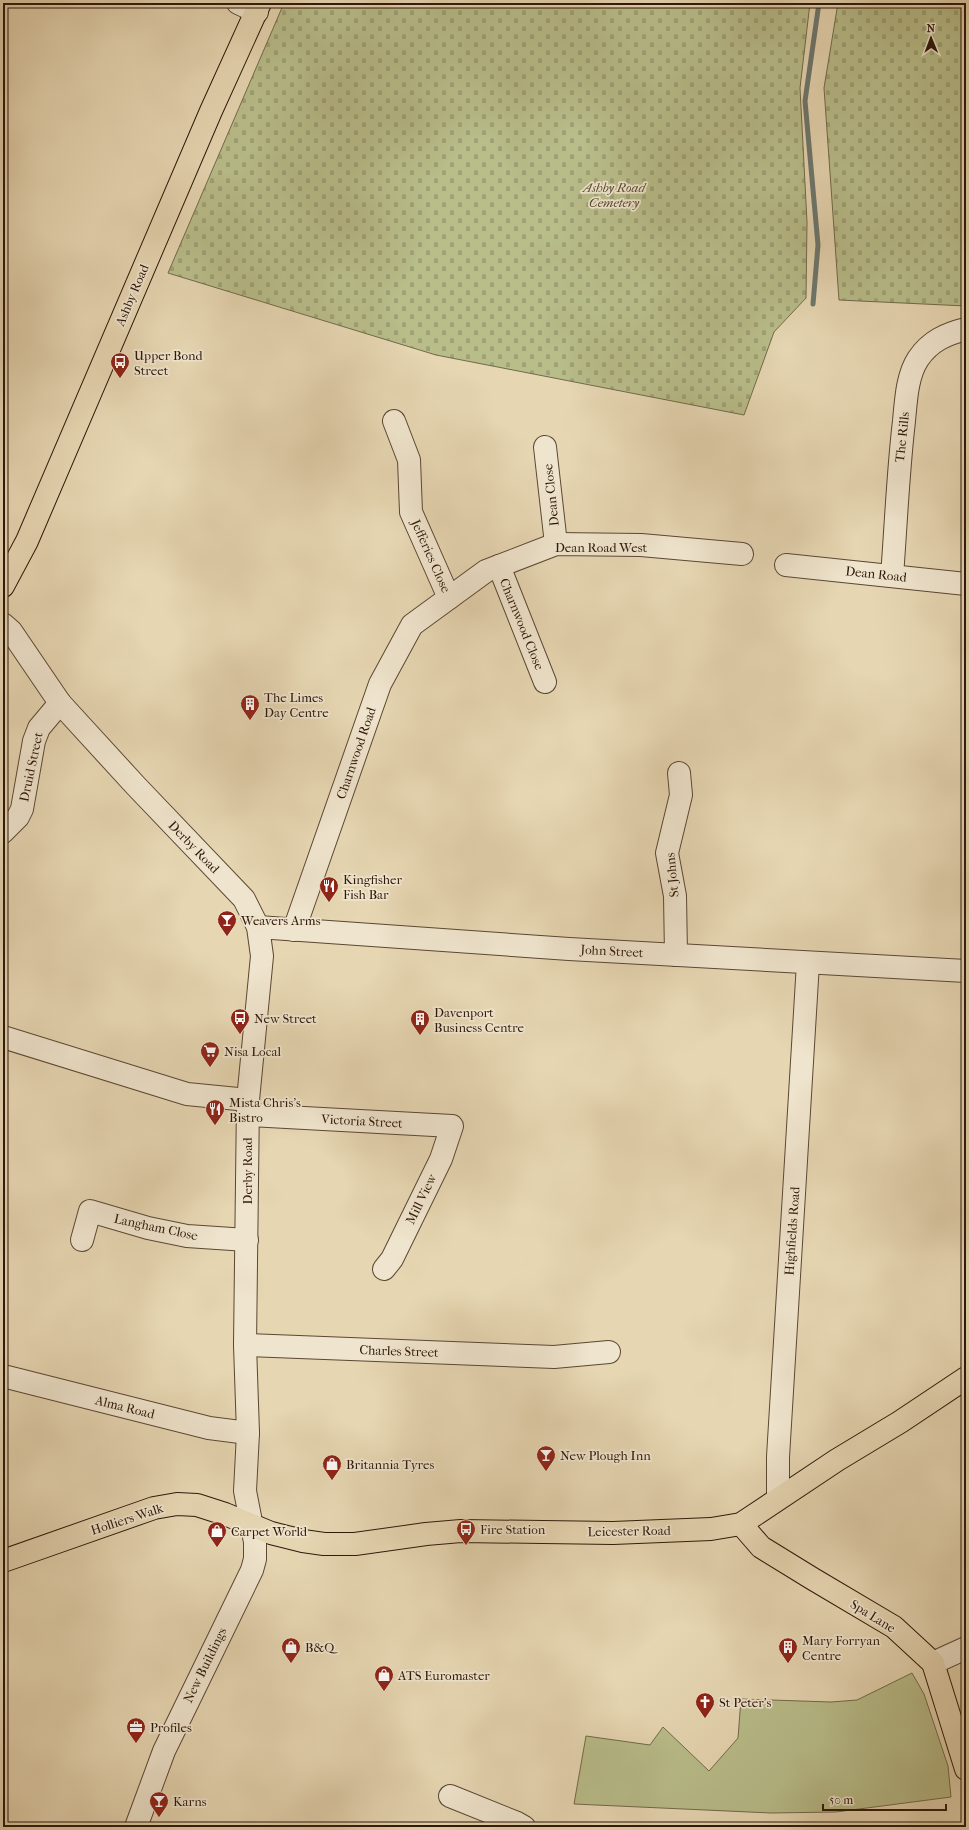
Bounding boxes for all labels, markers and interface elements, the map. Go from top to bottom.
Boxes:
north arrow [911,18,951,58]
text: N [927,22,936,35]
park label: Ashby Road Cemetery [581,180,647,210]
street label: Ashby Road [112,261,152,329]
place label: Upper Bond Street [134,348,203,378]
bus stop icon: Upper Bond Street [109,351,131,379]
street label: The Rills [892,411,912,463]
street label: Dean Close [540,462,562,527]
street label: Jefferies Close [408,516,454,595]
street label: Dean Road West [555,540,647,555]
street label: Dean Road [845,563,908,585]
street label: Charnwood Close [497,576,547,672]
place label: The Limes Day Centre [264,690,329,720]
building icon: The Limes Day Centre [239,693,261,721]
street label: Charnwood Road [333,704,379,801]
street label: Druid Street [16,730,46,803]
street label: Derby Road [165,818,223,877]
street label: St Johns [662,852,682,898]
place label: Kingfisher Fish Bar [343,872,402,902]
restaurant icon: Kingfisher Fish Bar [318,875,340,903]
bar icon: Weavers Arms [216,909,238,937]
place label: Weavers Arms [240,913,321,928]
street label: John Street [579,942,644,960]
place label: Davenport Business Centre [434,1005,524,1035]
bus stop icon: New Street [229,1007,251,1035]
building icon: Davenport Business Centre [409,1008,431,1036]
place label: New Street [254,1011,317,1026]
supermarket icon: Nisa Local [199,1040,221,1068]
place label: Nisa Local [224,1044,281,1059]
place label: Mista Chris's Bistro [229,1095,301,1125]
restaurant icon: Mista Chris's Bistro [204,1098,226,1126]
street label: Victoria Street [320,1111,403,1131]
street label: Derby Road [240,1137,255,1204]
street label: Mill View [402,1171,440,1227]
street label: Highfields Road [781,1185,803,1276]
street label: Langham Close [113,1211,200,1243]
street label: Charles Street [359,1342,439,1360]
street label: Alma Road [93,1392,157,1422]
bar icon: New Plough Inn [535,1444,557,1472]
place label: New Plough Inn [560,1448,651,1463]
shop icon: Britannia Tyres [321,1453,343,1481]
place label: Britannia Tyres [346,1457,434,1472]
street label: Holliers Walk [89,1500,165,1538]
bus stop icon: Fire Station [455,1518,477,1546]
shop icon: Carpet World [206,1520,228,1548]
place label: Fire Station [480,1522,546,1537]
street label: Leicester Road [587,1523,672,1539]
place label: Carpet World [231,1524,308,1539]
street label: Spa Lane [848,1596,899,1636]
street label: New Buildings [180,1625,230,1705]
place label: Mary Forryan Centre [802,1633,880,1663]
shop icon: B&Q [280,1636,302,1664]
building icon: Mary Forryan Centre [777,1636,799,1664]
place label: B&Q [305,1640,338,1655]
shop icon: ATS Euromaster [373,1664,395,1692]
place label: ATS Euromaster [397,1668,490,1683]
church icon: St Peter's [694,1691,716,1719]
place label: St Peter's [719,1695,771,1710]
office icon: Profiles [125,1716,147,1744]
place label: Profiles [150,1720,192,1735]
scale bar [823,1786,946,1812]
bar icon: Karns [148,1790,170,1818]
text: 50 m [829,1793,853,1807]
place label: Karns [173,1794,207,1809]

